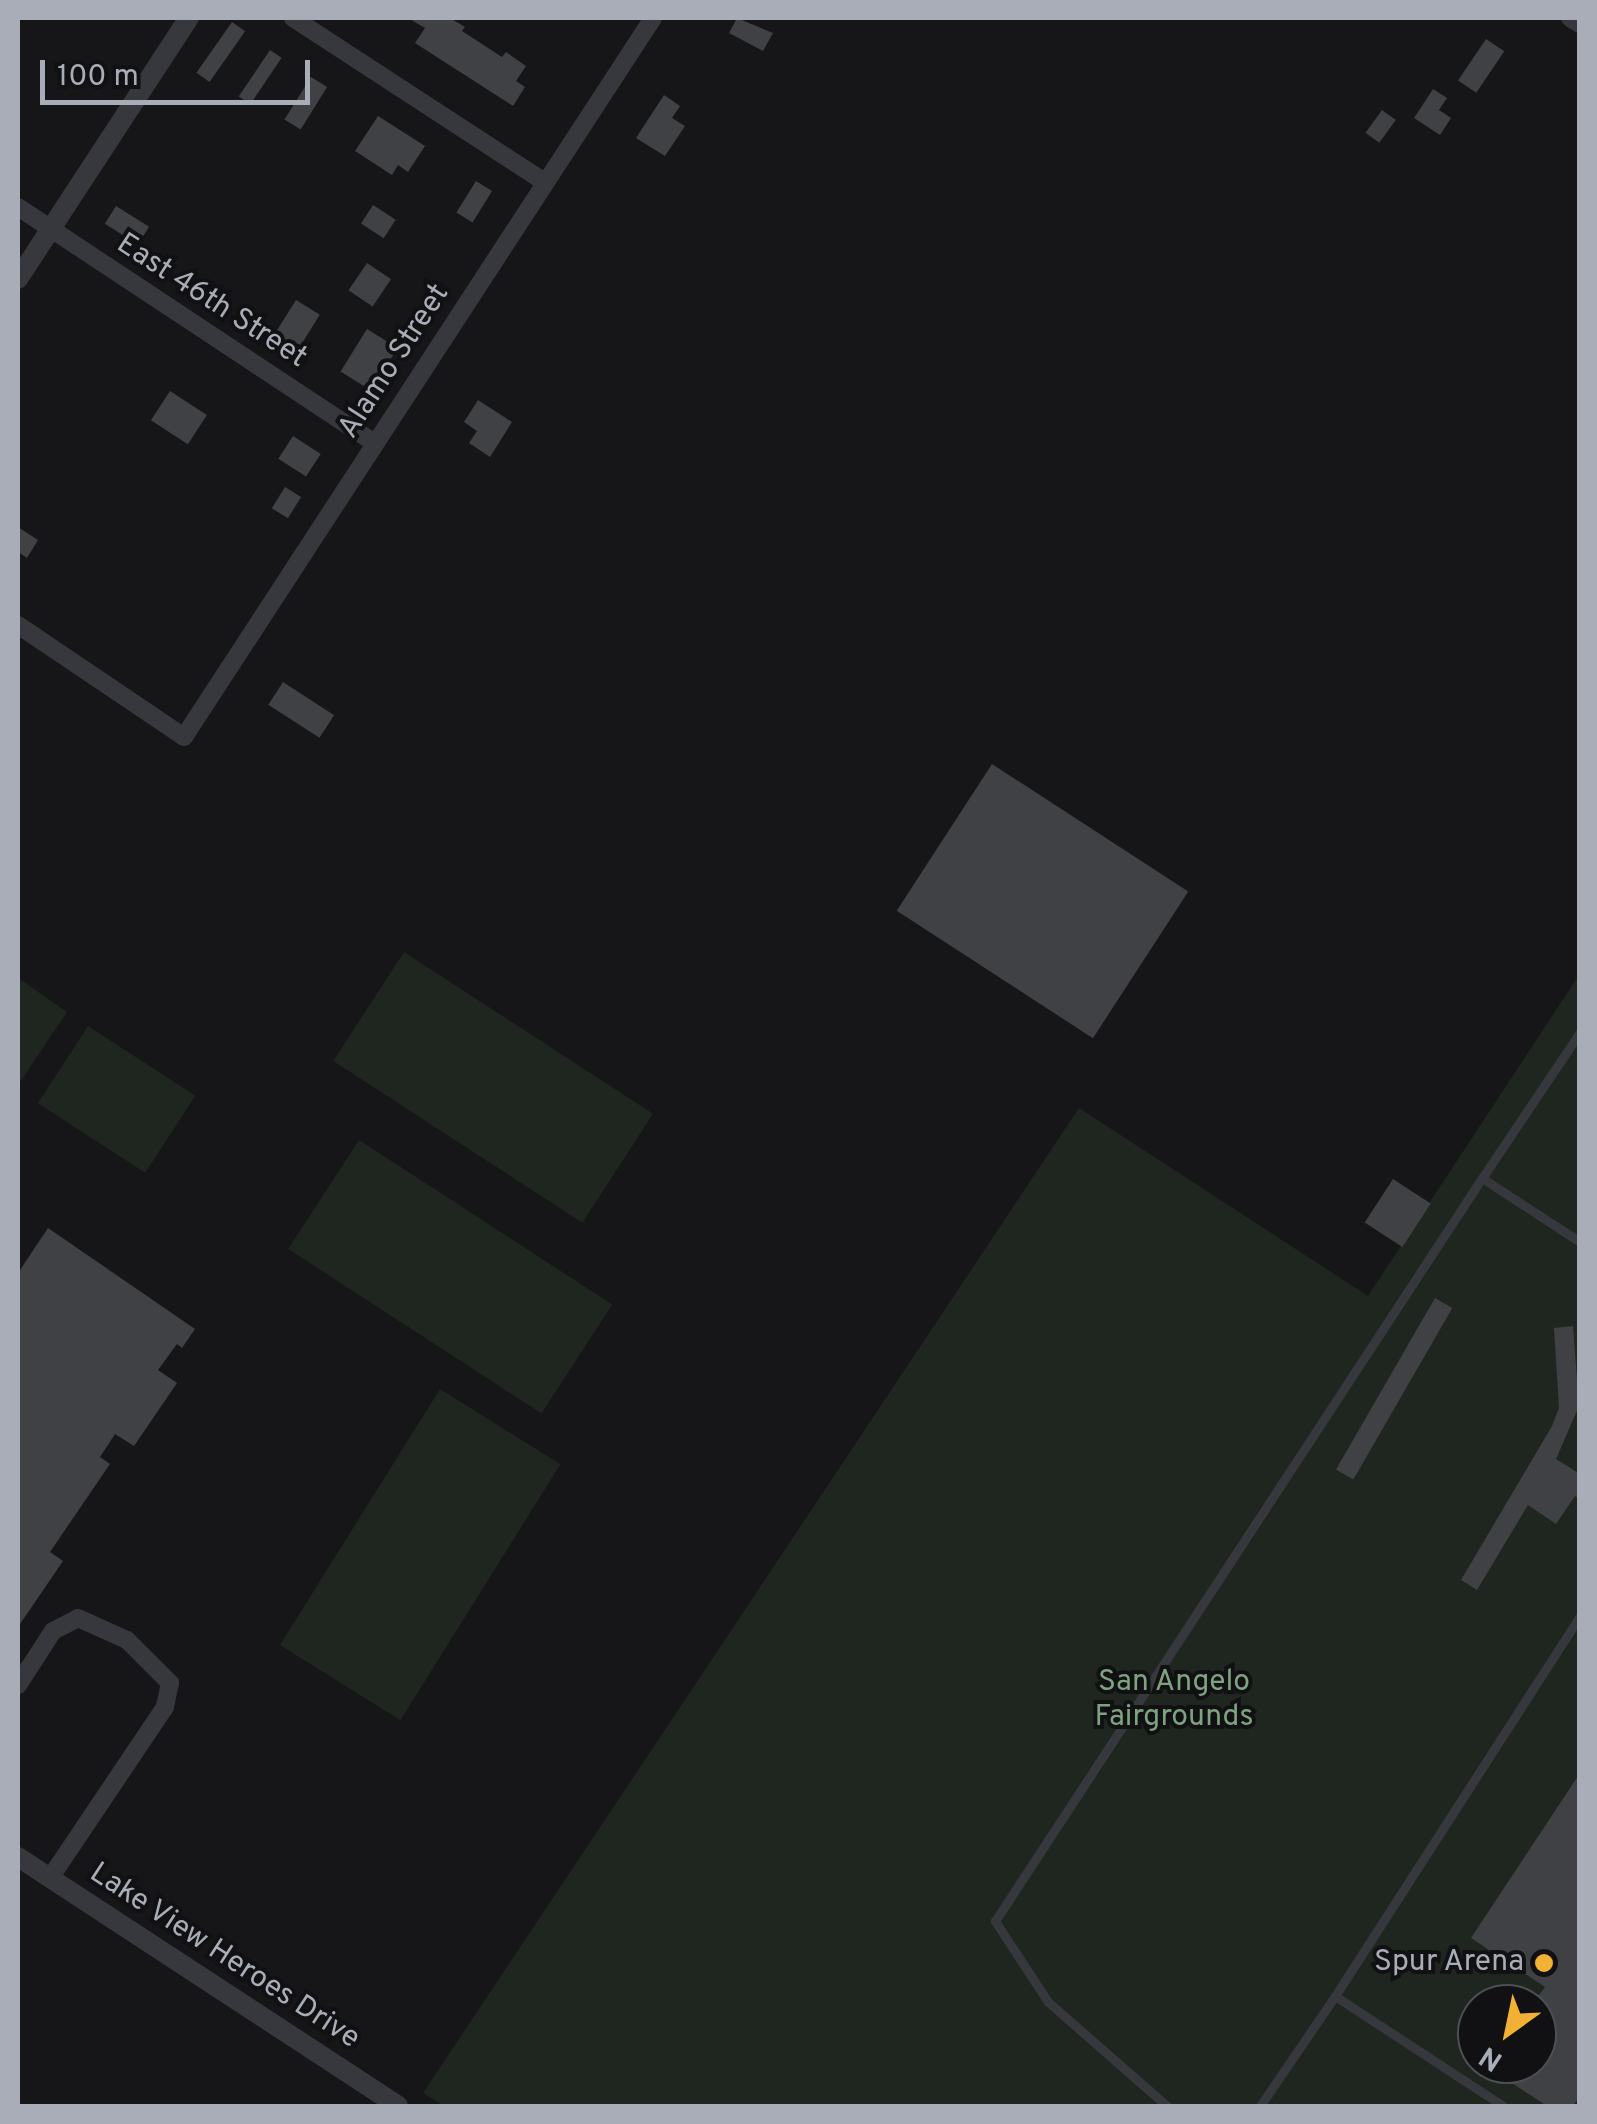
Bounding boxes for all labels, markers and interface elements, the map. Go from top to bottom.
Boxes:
scale bar [45,40,315,102]
text: 100 m [57,59,139,96]
street label: East 46th Street [109,227,313,377]
street label: Alamo Street [332,278,458,446]
park label: San Angelo Fairgrounds [1095,1665,1253,1736]
street label: Lake View Heroes Drive [82,1856,366,2058]
place label: Spur Arena [1373,1945,1524,1981]
marker: Spur Arena [1533,1952,1555,1974]
north arrow [1457,1984,1557,2084]
text: N [1474,2037,1510,2078]

